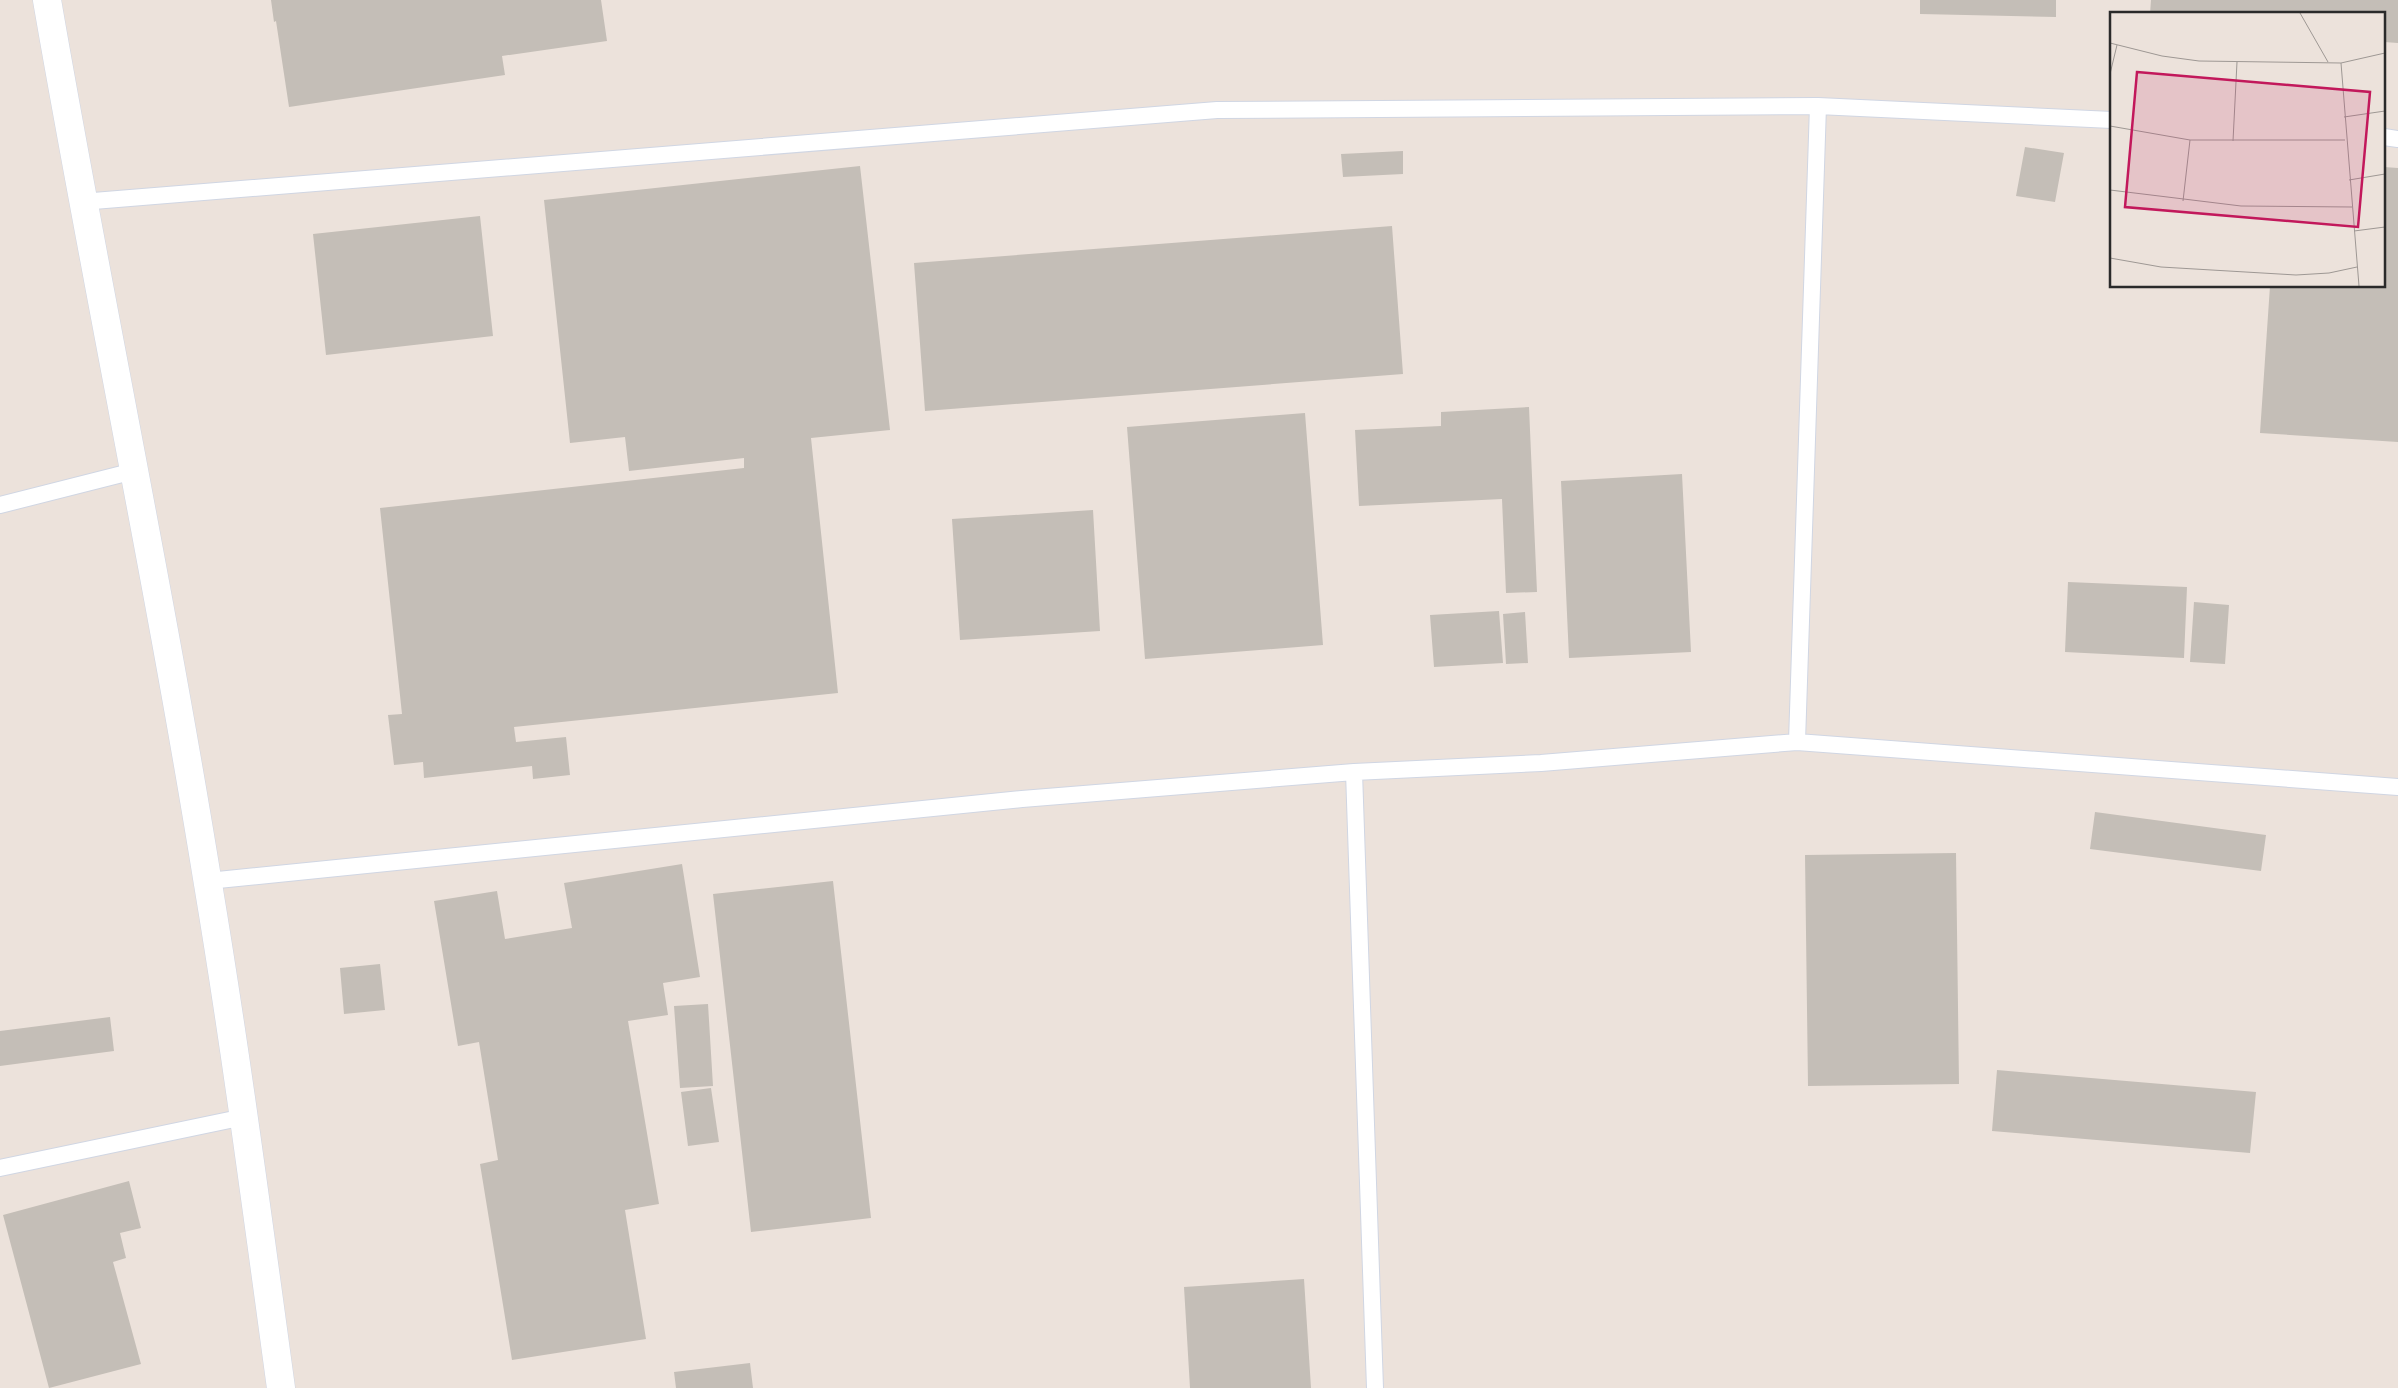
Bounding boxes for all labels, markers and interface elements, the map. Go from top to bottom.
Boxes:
inset map [2110,12,2386,288]

